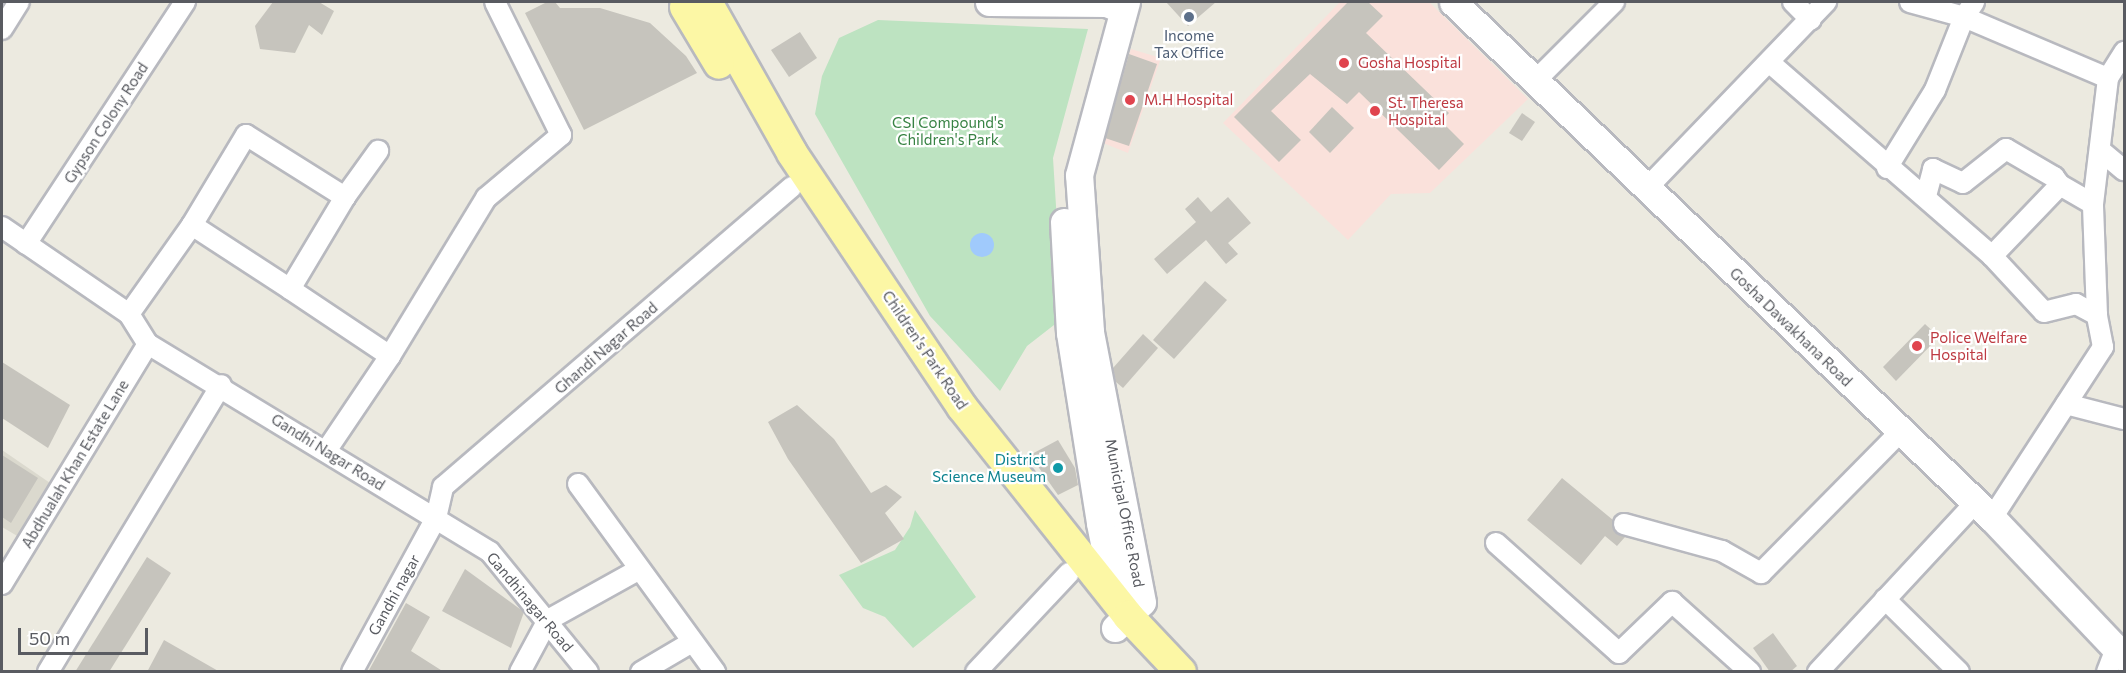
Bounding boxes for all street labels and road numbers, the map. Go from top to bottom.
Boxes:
street label: Gypson Colony Road [60,59,152,187]
street label: Gosha Dawakhana Road [1726,264,1856,390]
street label: Children's Park Road [879,287,971,413]
street label: Ghandi Nagar Road [551,298,661,398]
street label: Abdhualah Khan Estate Lane [18,377,132,551]
street label: Gandhi Nagar Road [268,410,388,494]
street label: Municipal Office Road [1102,437,1148,589]
street label: Gandhinagar Road [483,548,577,656]
street label: Gandhi nagar [364,551,424,639]

